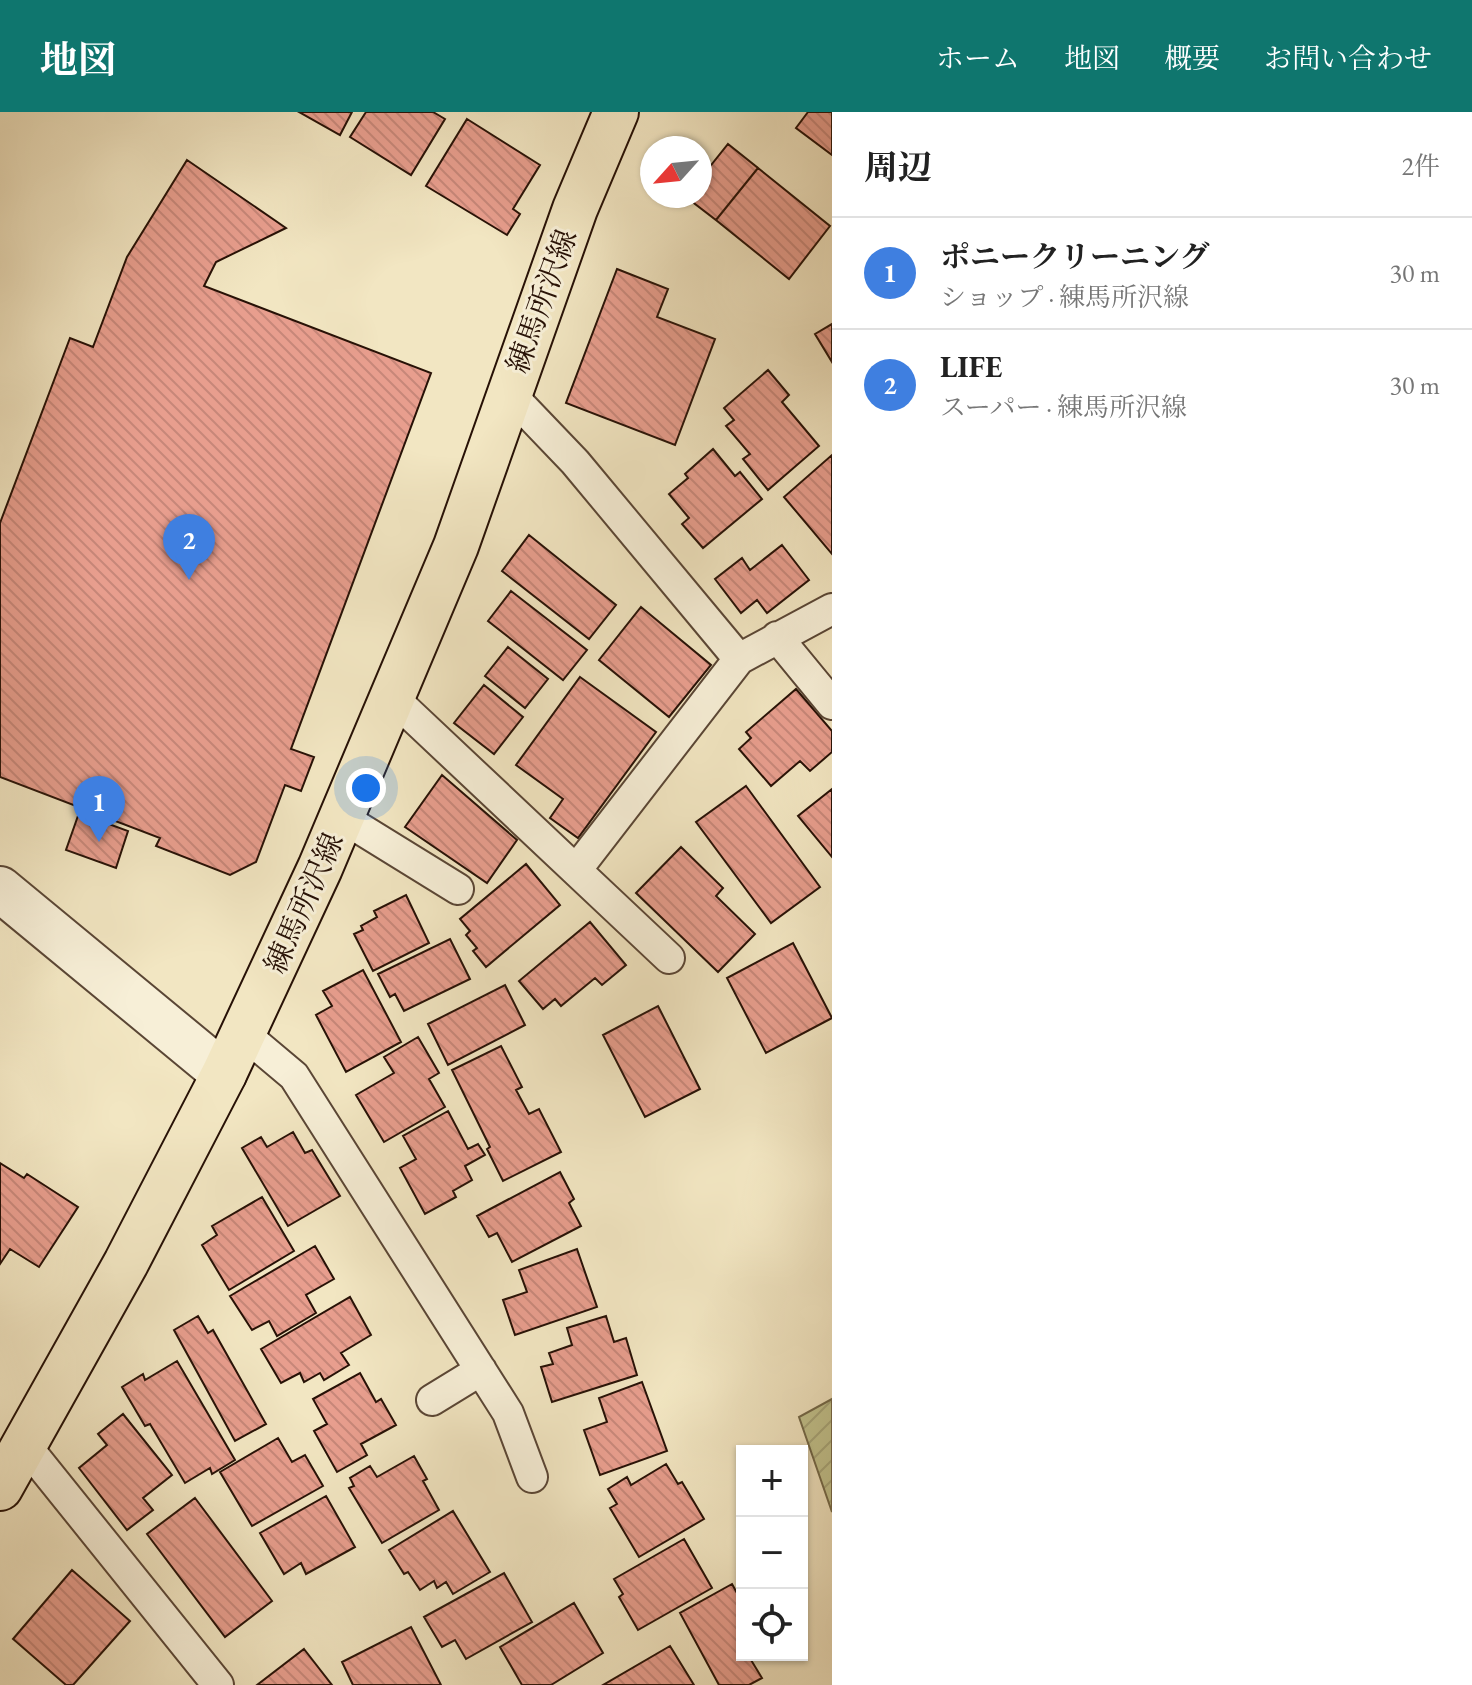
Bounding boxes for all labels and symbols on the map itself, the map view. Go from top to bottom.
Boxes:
north arrow [640,136,712,208]
street label: 練馬所沢線 [498,224,586,378]
pin: 2 [163,514,215,580]
your location [346,768,386,808]
pin: 1 [73,776,125,842]
street label: 練馬所沢線 [255,826,352,979]

